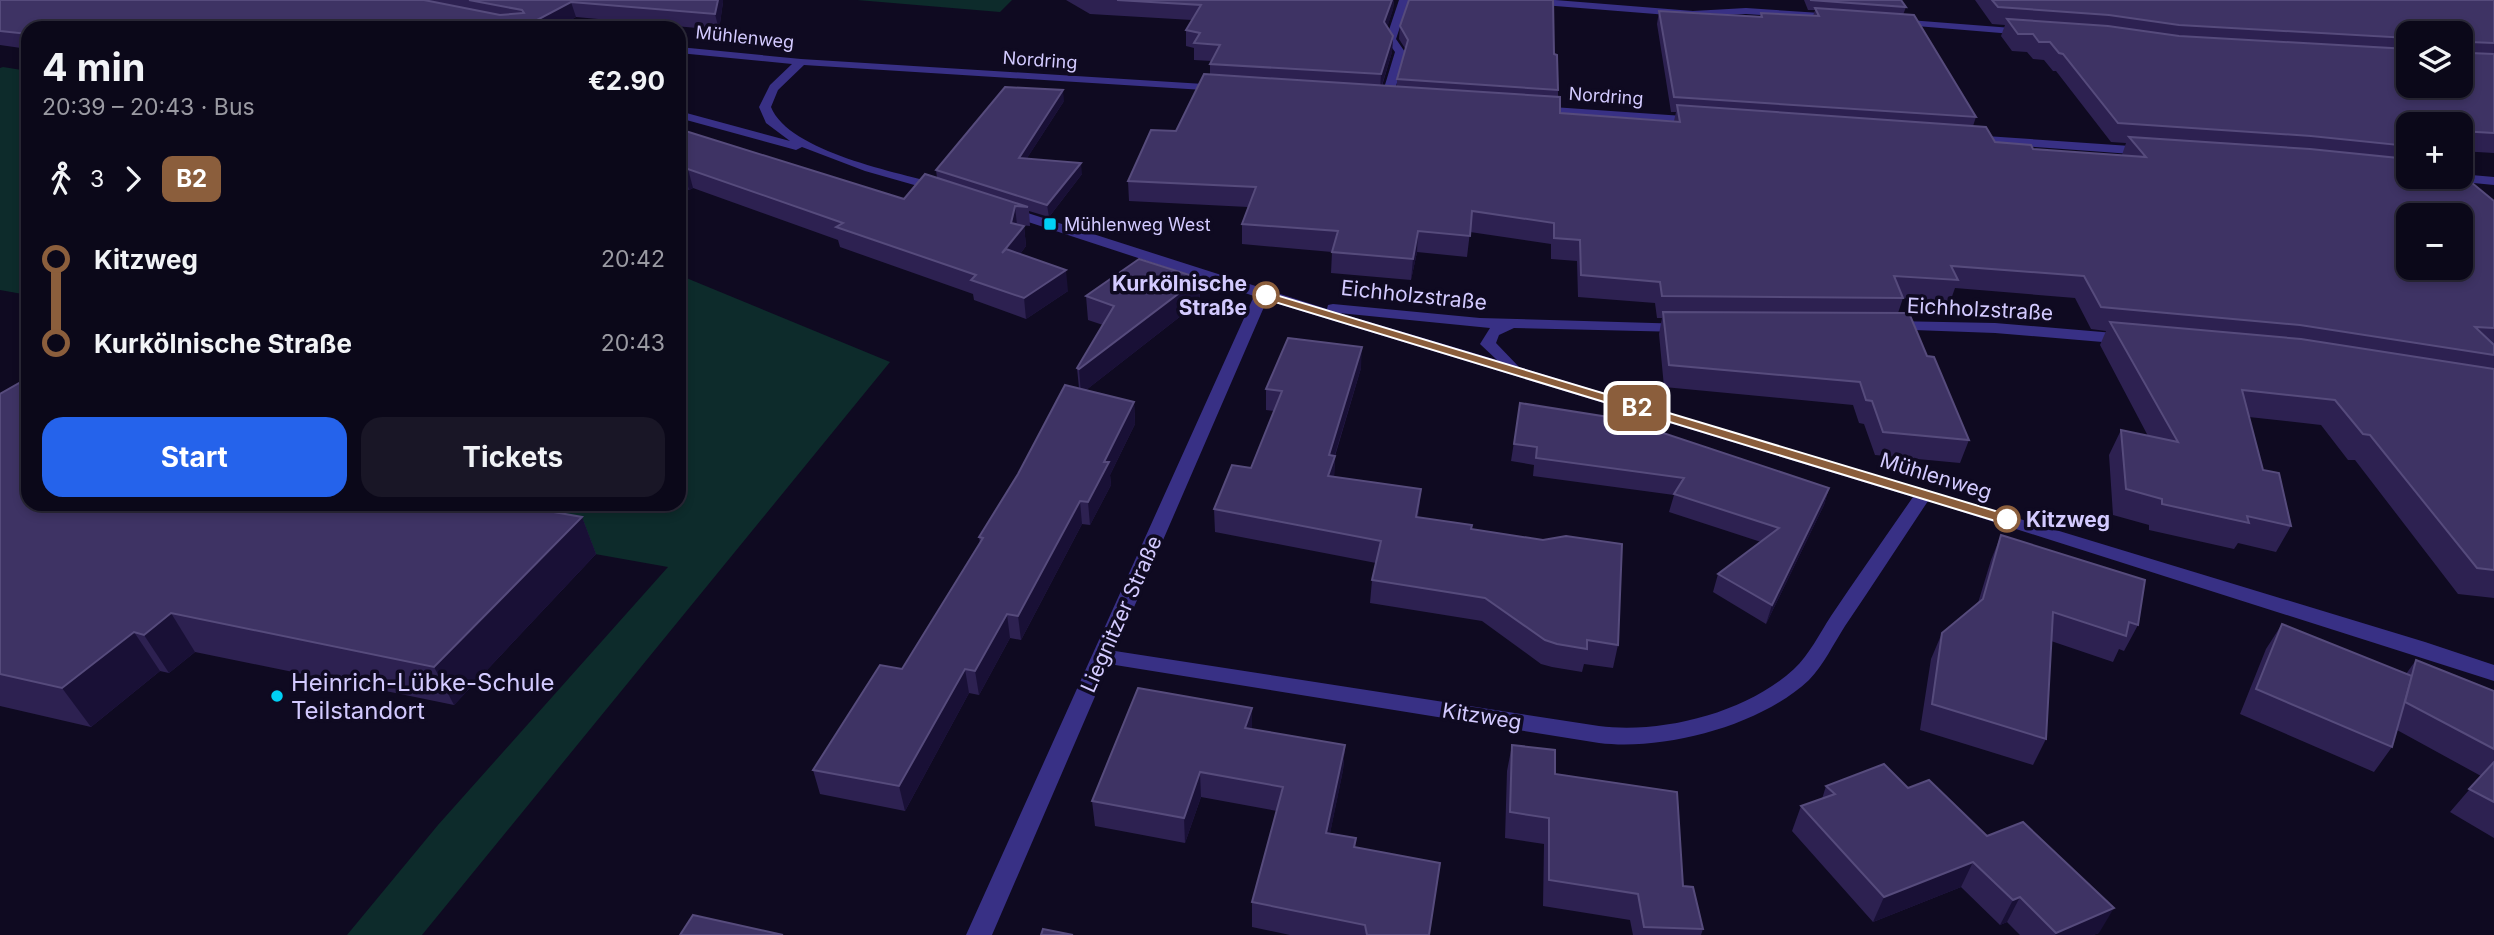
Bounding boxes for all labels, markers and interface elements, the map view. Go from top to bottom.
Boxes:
street label: Mühlenweg [695,21,795,53]
map controls [2396,21,2473,280]
button: layers [2396,21,2473,98]
text: 4 min [42,44,145,90]
street label: Nordring [1002,47,1078,73]
text: €2.90 [588,65,665,96]
street label: Nordring [1568,83,1644,109]
text: 20:39 – 20:43 · Bus [42,93,255,121]
button: + [2396,112,2473,189]
icon: walk [42,160,80,198]
icon: forward [114,160,152,198]
text: B2 [176,164,207,193]
text: 3 [90,165,104,193]
button: − [2396,203,2473,280]
place label: Mühlenweg West [1064,214,1211,235]
marker: Mühlenweg West [1042,216,1058,232]
text: Kitzweg [94,244,198,275]
text: 20:42 [601,245,665,273]
place label: Kurkölnische Straße [1112,271,1247,320]
street label: Eichholzstraße [1340,275,1488,315]
marker: Kurkölnische Straße [1253,282,1279,308]
street label: Eichholzstraße [1906,293,2054,325]
text: Kurkölnische Straße [94,328,352,359]
text: 20:43 [601,329,665,357]
line badge: B2 [1606,385,1668,431]
text: B2 [1622,393,1653,422]
button: Start [42,417,347,497]
button: Tickets [361,417,665,497]
street label: Mühlenweg [1877,447,1995,505]
marker: Kitzweg [1994,506,2020,532]
place label: Kitzweg [2026,507,2110,532]
street label: Liegnitzer Straße [1075,532,1167,696]
place label: Heinrich-Lübke-Schule Teilstandort [291,668,554,725]
marker: Heinrich-Lübke-Schule Teilstandort [269,688,285,704]
street label: Kitzweg [1441,697,1523,735]

